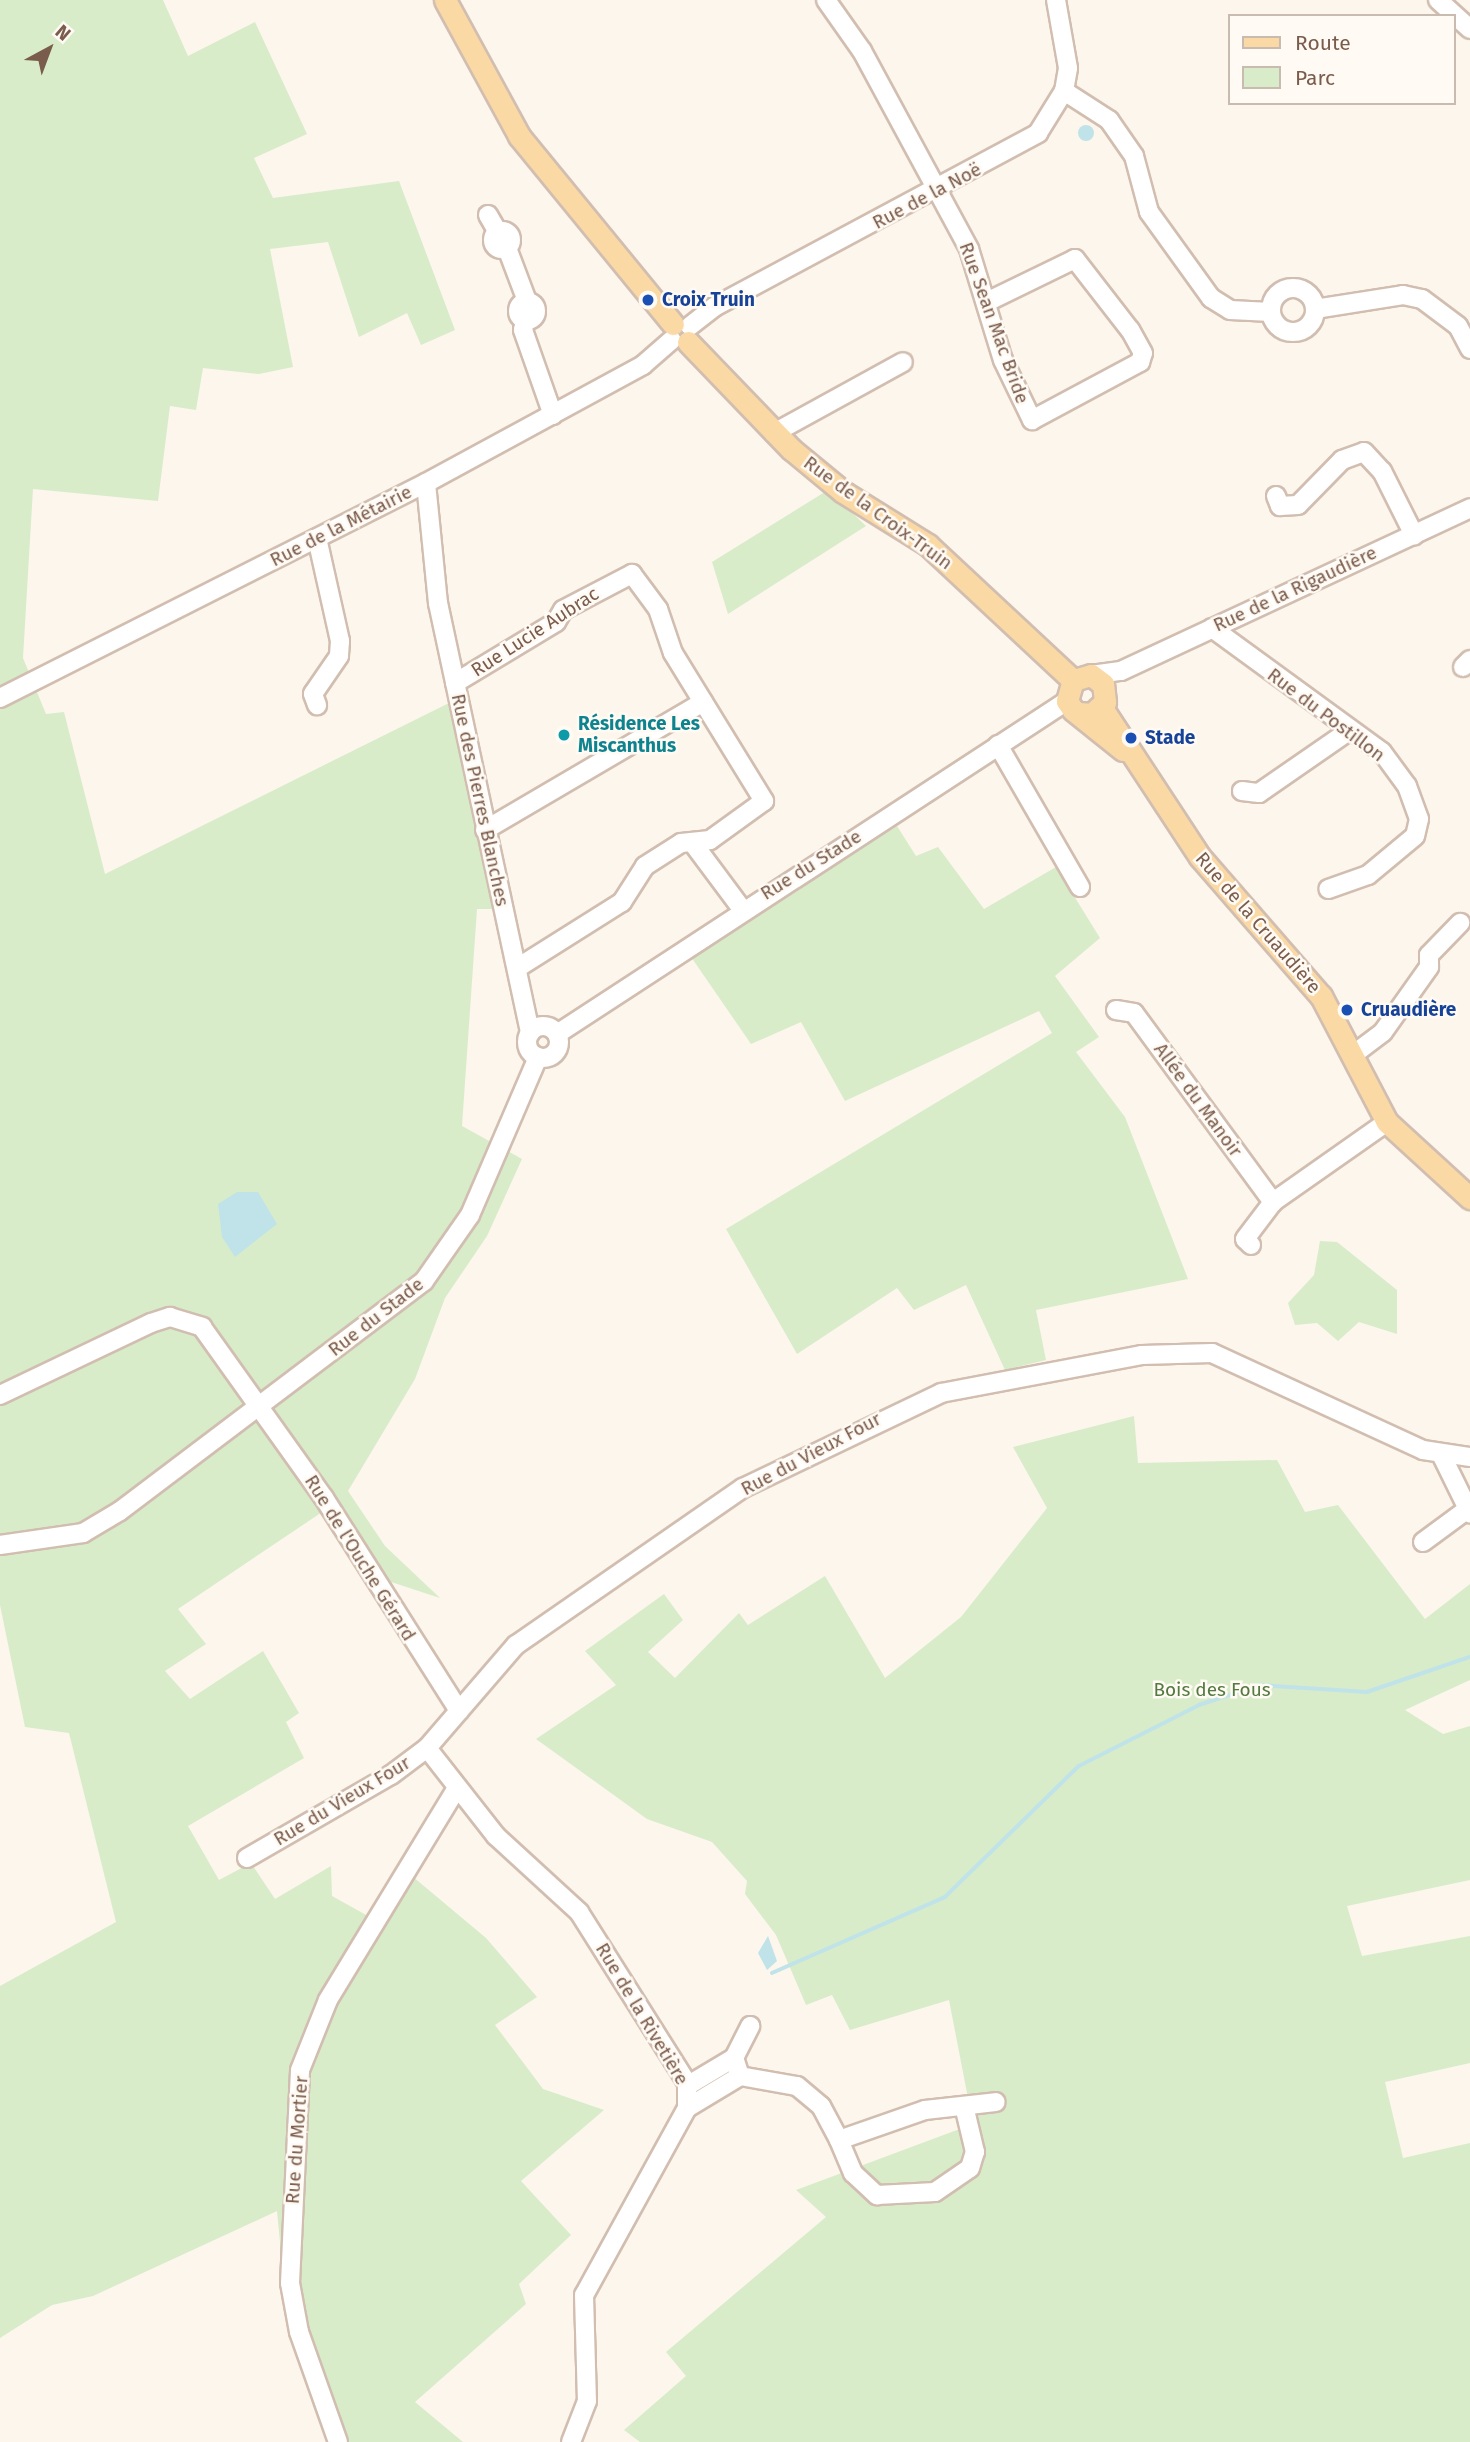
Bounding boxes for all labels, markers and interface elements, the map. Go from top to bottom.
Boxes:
north arrow [14,14,84,84]
legend [1228,14,1456,105]
text: N [51,20,75,46]
text: Route [1295,30,1351,56]
text: Parc [1295,65,1335,91]
street label: Rue de la Noë [869,158,985,234]
street label: Rue Sean Mac Bride [954,239,1034,407]
place label: Croix Truin [662,289,755,311]
marker: Croix Truin [640,292,656,308]
street label: Rue de la Croix-Truin [799,451,957,575]
street label: Rue de la Métairie [266,480,416,572]
street label: Rue de la Rigaudière [1210,541,1380,637]
street label: Rue Lucie Aubrac [467,582,603,682]
street label: Rue du Postillon [1263,663,1389,767]
street label: Rue des Pierres Blanches [446,692,514,908]
place label: Résidence Les Miscanthus [578,713,700,757]
marker: Résidence Les Miscanthus [556,727,572,743]
place label: Stade [1145,727,1195,749]
marker: Stade [1123,730,1139,746]
street label: Rue du Stade [756,825,866,905]
street label: Rue de la Cruaudière [1190,848,1326,998]
place label: Cruaudière [1361,999,1456,1021]
marker: Cruaudière [1339,1002,1355,1018]
street label: Allée du Manoir [1149,1039,1247,1161]
street label: Rue du Stade [324,1273,428,1361]
street label: Rue du Vieux Four [737,1408,885,1500]
street label: Rue de l'Ouche Gérard [300,1471,420,1645]
park label: Bois des Fous [1153,1679,1271,1701]
street label: Rue du Vieux Four [270,1751,414,1851]
street label: Rue de la Rivetière [591,1939,693,2089]
street label: Rue du Mortier [281,2075,313,2205]

